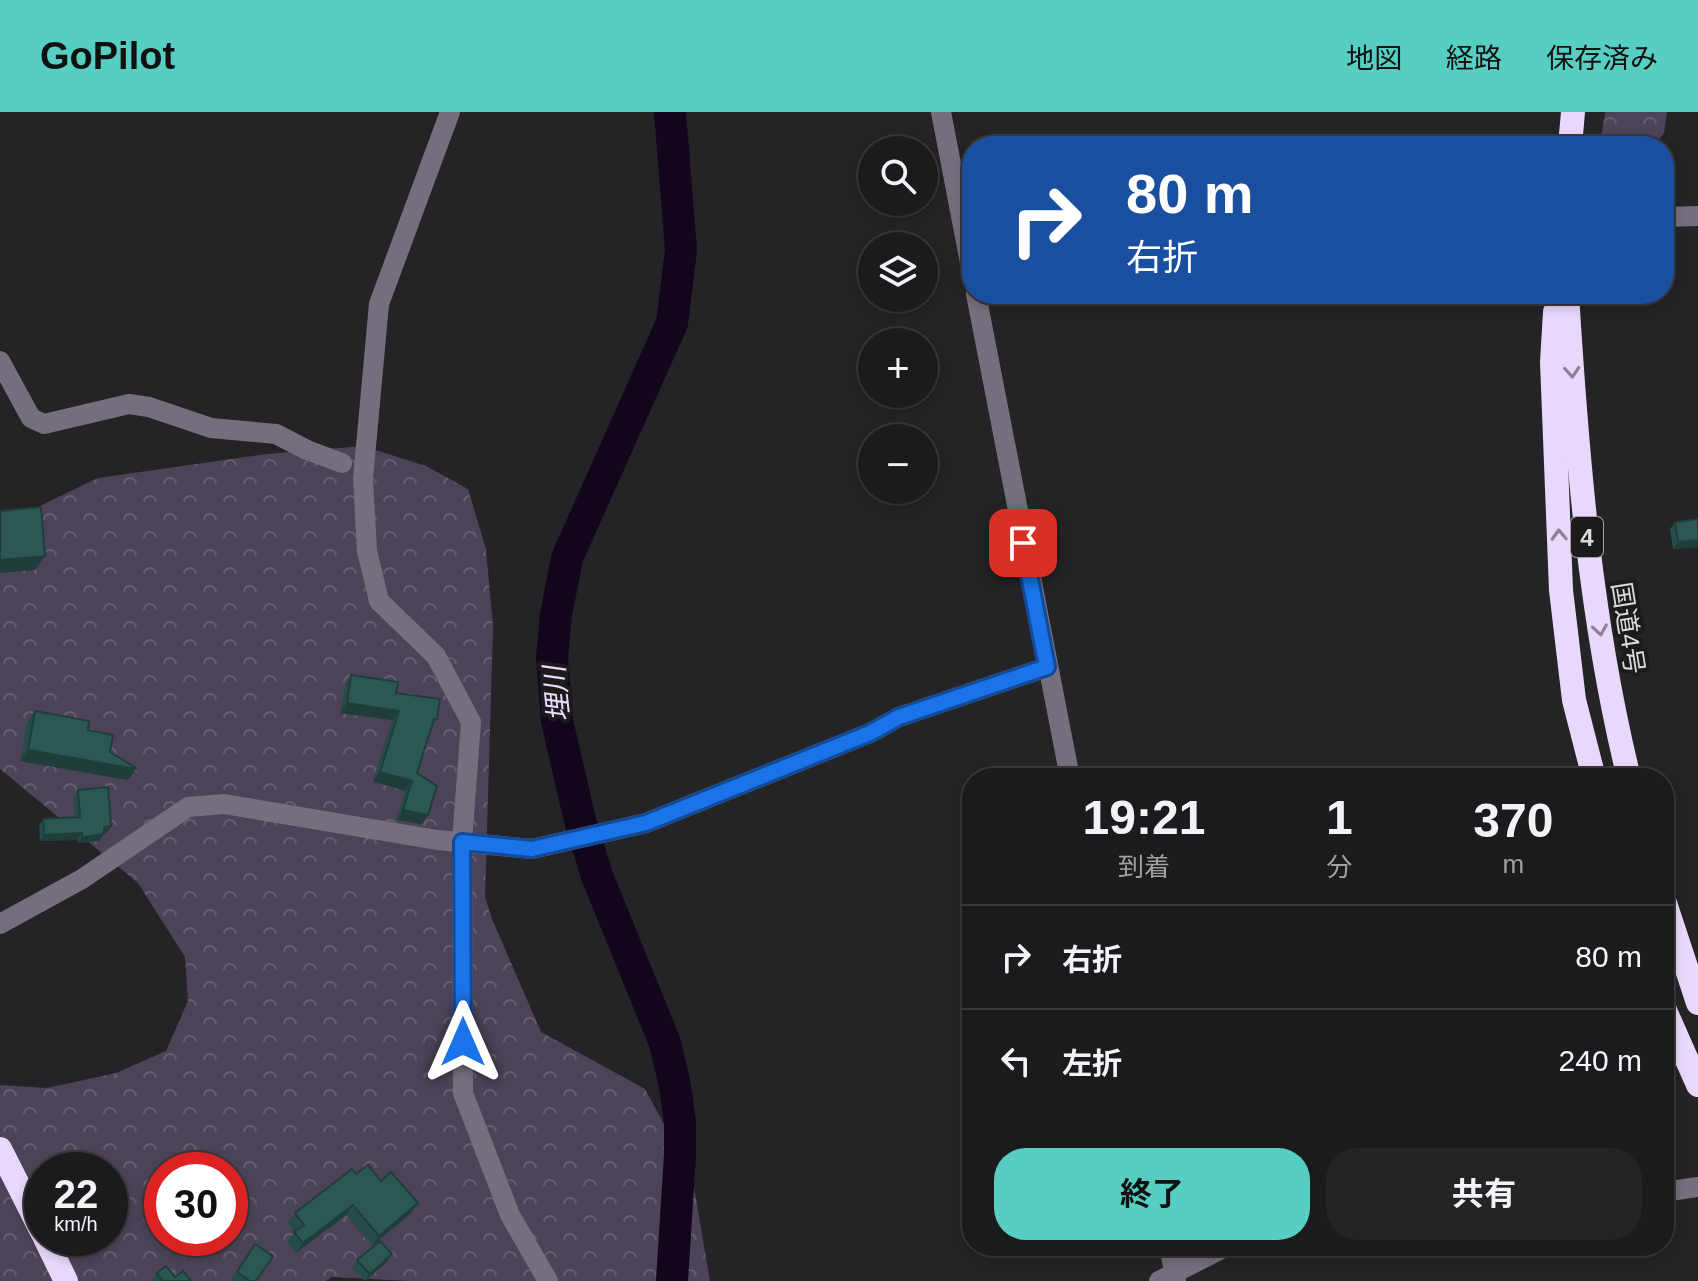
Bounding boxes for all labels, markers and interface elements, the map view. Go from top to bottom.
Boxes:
text: GoPilot [40,35,175,77]
text: 地図 [1346,43,1402,74]
text: 経路 [1446,43,1502,74]
text: 保存済み [1546,43,1658,74]
map controls [858,136,938,504]
button: search [858,136,938,216]
text: 80 m [1126,162,1254,225]
icon: right [994,168,1098,272]
button: layers [858,232,938,312]
text: 右折 [1126,237,1198,278]
button: + [858,328,938,408]
one-way arrow [1563,366,1580,379]
button: − [858,424,938,504]
pin [989,509,1057,577]
road number: 4 [1571,517,1603,557]
icon: arrive [1001,521,1045,565]
one-way arrow [1551,528,1568,541]
street label: 国道4号 [1606,580,1650,676]
one-way arrow [1591,623,1608,637]
water label: 埋川 [538,662,575,723]
text: 19:21 [1083,791,1205,844]
text: 1 [1326,791,1353,844]
text: 370 [1473,794,1553,847]
text: m [1503,849,1524,879]
text: 到着 [1118,852,1170,882]
text: 分 [1326,852,1352,882]
icon: right [994,935,1038,979]
text: 80 m [1575,940,1642,973]
text: 右折 [1062,943,1122,976]
position arrow [421,1000,505,1084]
icon: left [994,1039,1038,1083]
text: 240 m [1559,1044,1642,1077]
text: 左折 [1062,1047,1122,1080]
button: 終了 [994,1148,1310,1240]
button: 共有 [1326,1148,1642,1240]
speed limit sign: 30 [144,1152,248,1256]
text: 22 [54,1172,98,1216]
text: km/h [54,1213,98,1235]

